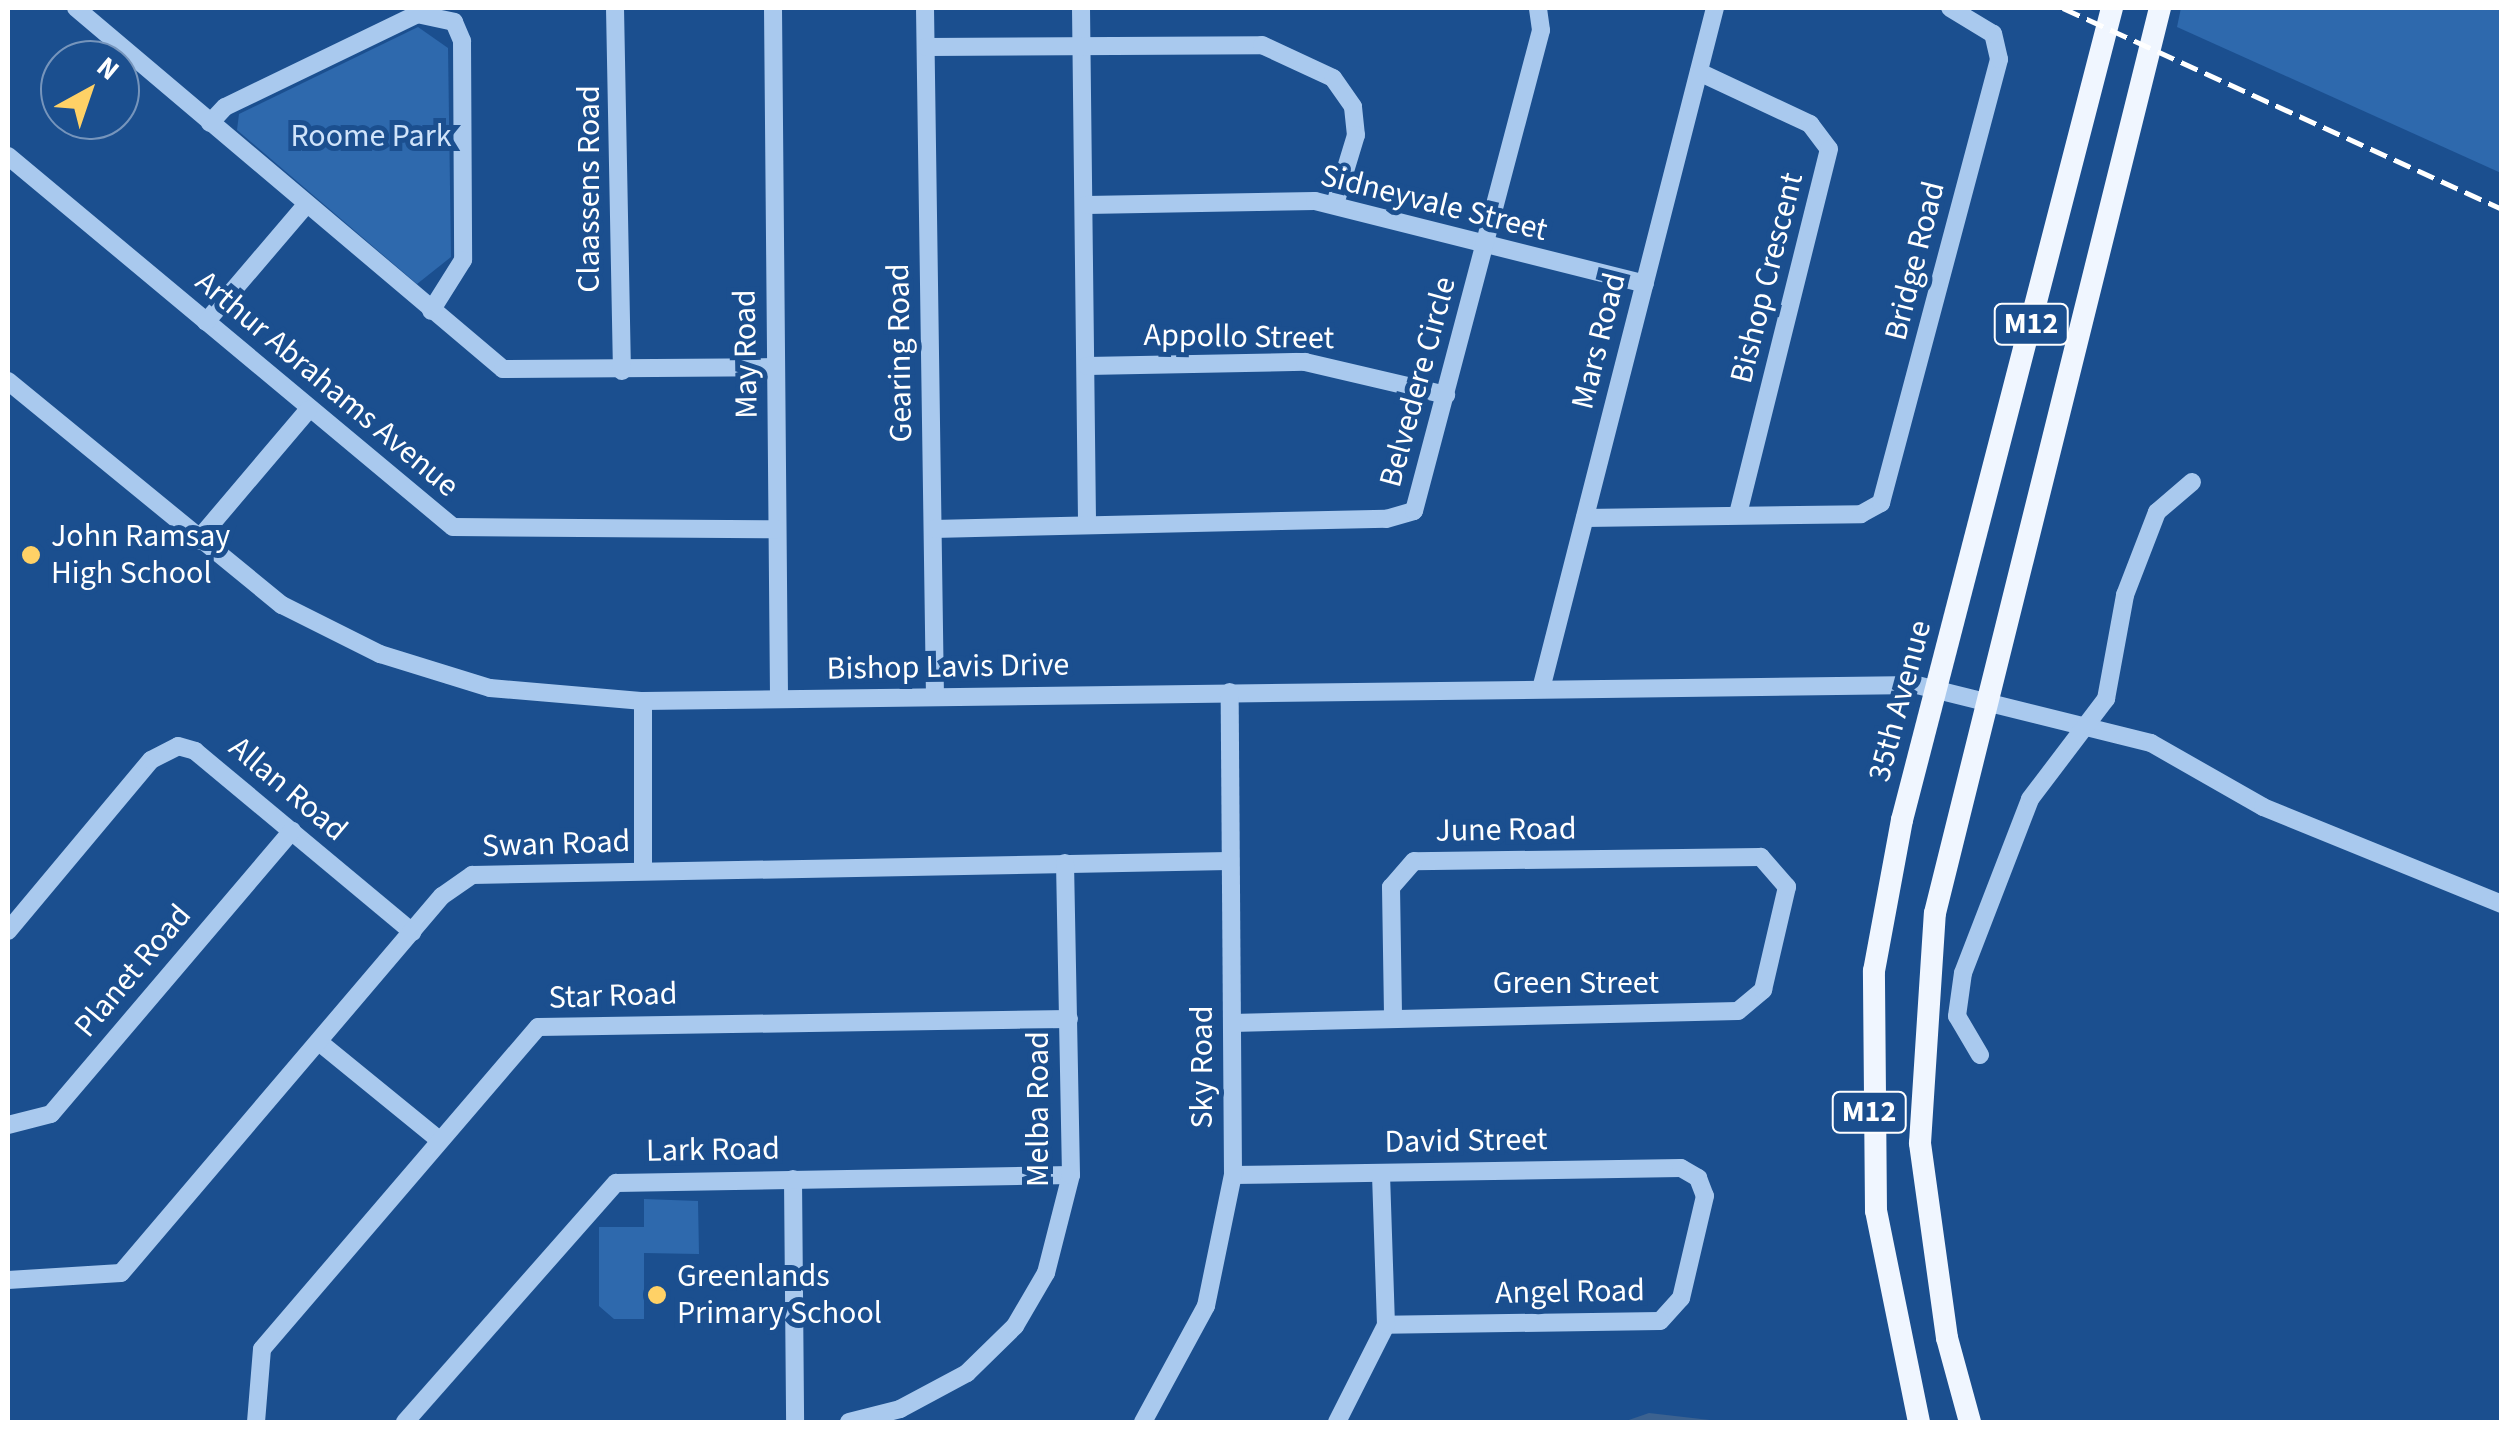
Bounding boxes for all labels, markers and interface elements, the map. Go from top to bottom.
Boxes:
north arrow [40,40,140,140]
text: N [88,47,128,90]
street label: Claassens Road [570,85,608,293]
park label: Roome Park [290,117,452,155]
street label: Sidneyvale Street [1317,156,1551,250]
street label: Bishop Crescent [1722,169,1812,387]
street label: Bridge Road [1877,178,1953,344]
street label: Arthur Abrahams Avenue [188,263,466,505]
street label: Gearing Road [879,263,921,443]
street label: Mars Road [1564,269,1634,413]
street label: Belvedere Circle [1372,273,1464,491]
street label: May Road [726,289,766,419]
road number: M12 [1994,299,2068,349]
street label: Appollo Street [1143,316,1335,358]
place label: John Ramsay High School [51,518,230,593]
marker: John Ramsay High School [20,544,42,566]
street label: 35th Avenue [1860,616,1940,786]
street label: Bishop Lavis Drive [826,646,1070,688]
street label: Allan Road [221,729,355,849]
street label: June Road [1435,810,1577,850]
street label: Swan Road [481,822,631,866]
street label: Planet Road [66,897,200,1045]
street label: Green Street [1493,964,1659,1002]
street label: Star Road [548,975,678,1017]
street label: Sky Road [1183,1006,1221,1128]
street label: Melba Road [1019,1031,1057,1187]
road number: M12 [1832,1087,1906,1137]
street label: David Street [1384,1120,1548,1162]
street label: Lark Road [646,1130,780,1170]
place label: Greenlands Primary School [677,1258,882,1333]
street label: Angel Road [1495,1271,1645,1313]
marker: Greenlands Primary School [646,1284,668,1306]

